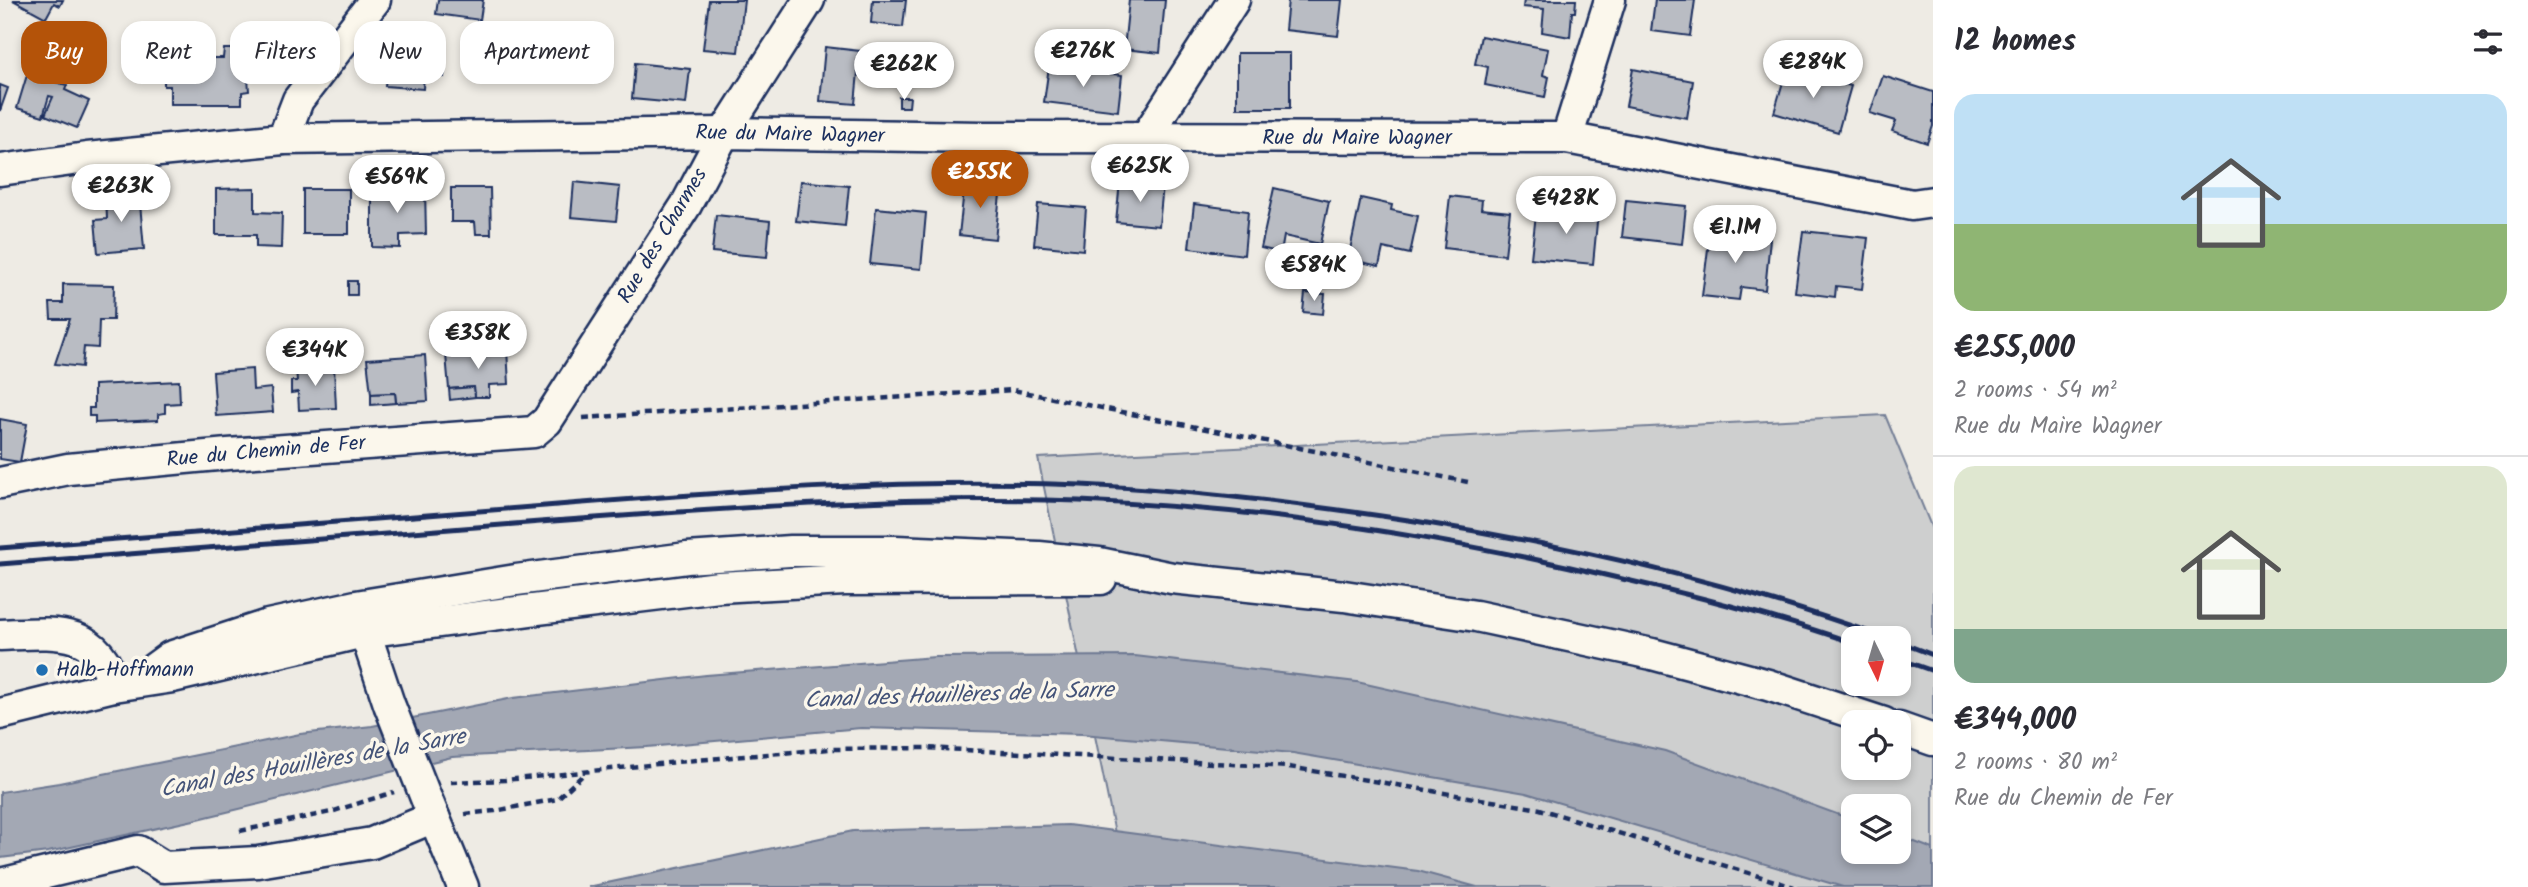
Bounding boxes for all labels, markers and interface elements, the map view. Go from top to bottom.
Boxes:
text: 12 homes [1954,18,2076,66]
chip: Buy [21,21,107,84]
chip: Rent [121,21,216,84]
chip: Filters [230,21,340,84]
chip: New [354,21,446,84]
chip: Apartment [460,21,614,84]
icon: filters [2469,23,2507,61]
pin: €276K [1034,29,1132,89]
text: €276K [1050,34,1116,70]
pin: €284K [1764,41,1862,100]
pin: €262K [855,42,953,102]
text: €284K [1779,45,1847,81]
text: €262K [870,47,938,83]
street label: Rue du Maire Wagner [695,117,886,153]
street label: Rue du Maire Wagner [1262,122,1453,155]
icon: home [2168,140,2294,266]
pin: €625K [1091,144,1189,204]
text: €625K [1107,149,1173,185]
pin: €255K [931,150,1029,210]
text: €255K [947,155,1013,191]
pin: €569K [348,156,446,215]
text: €569K [365,160,429,196]
street label: Rue des Charmes [609,162,717,310]
pin: €263K [72,164,170,224]
text: €263K [88,169,154,205]
pin: €428K [1517,176,1615,236]
text: €428K [1532,181,1600,217]
pin: €1.1M [1686,205,1784,265]
text: €1.1M [1709,210,1761,246]
pin: €584K [1265,244,1363,303]
text: €584K [1281,248,1347,284]
pin: €358K [429,312,527,371]
text: €358K [445,316,511,352]
text: €255,000 [1954,325,2075,373]
pin: €344K [266,328,364,388]
text: €344K [282,333,348,369]
text: 2 rooms · 54 m² [1954,373,2117,409]
text: Rue du Maire Wagner [1954,409,2161,445]
street label: Rue du Chemin de Fer [165,427,368,477]
icon: home [2168,512,2294,638]
north arrow [1841,626,1911,696]
map controls [1841,626,1911,864]
place label: Halb-Hoffmann [56,654,194,687]
marker: Halb-Hoffmann [34,662,50,678]
water label: Canal des Houillères de la Sarre [804,673,1117,719]
text: €344,000 [1954,697,2076,745]
button: locate [1841,710,1911,780]
water label: Canal des Houillères de la Sarre [158,719,471,809]
text: 2 rooms · 80 m² [1954,745,2117,781]
text: Rue du Chemin de Fer [1954,781,2173,817]
button: layers [1841,794,1911,864]

